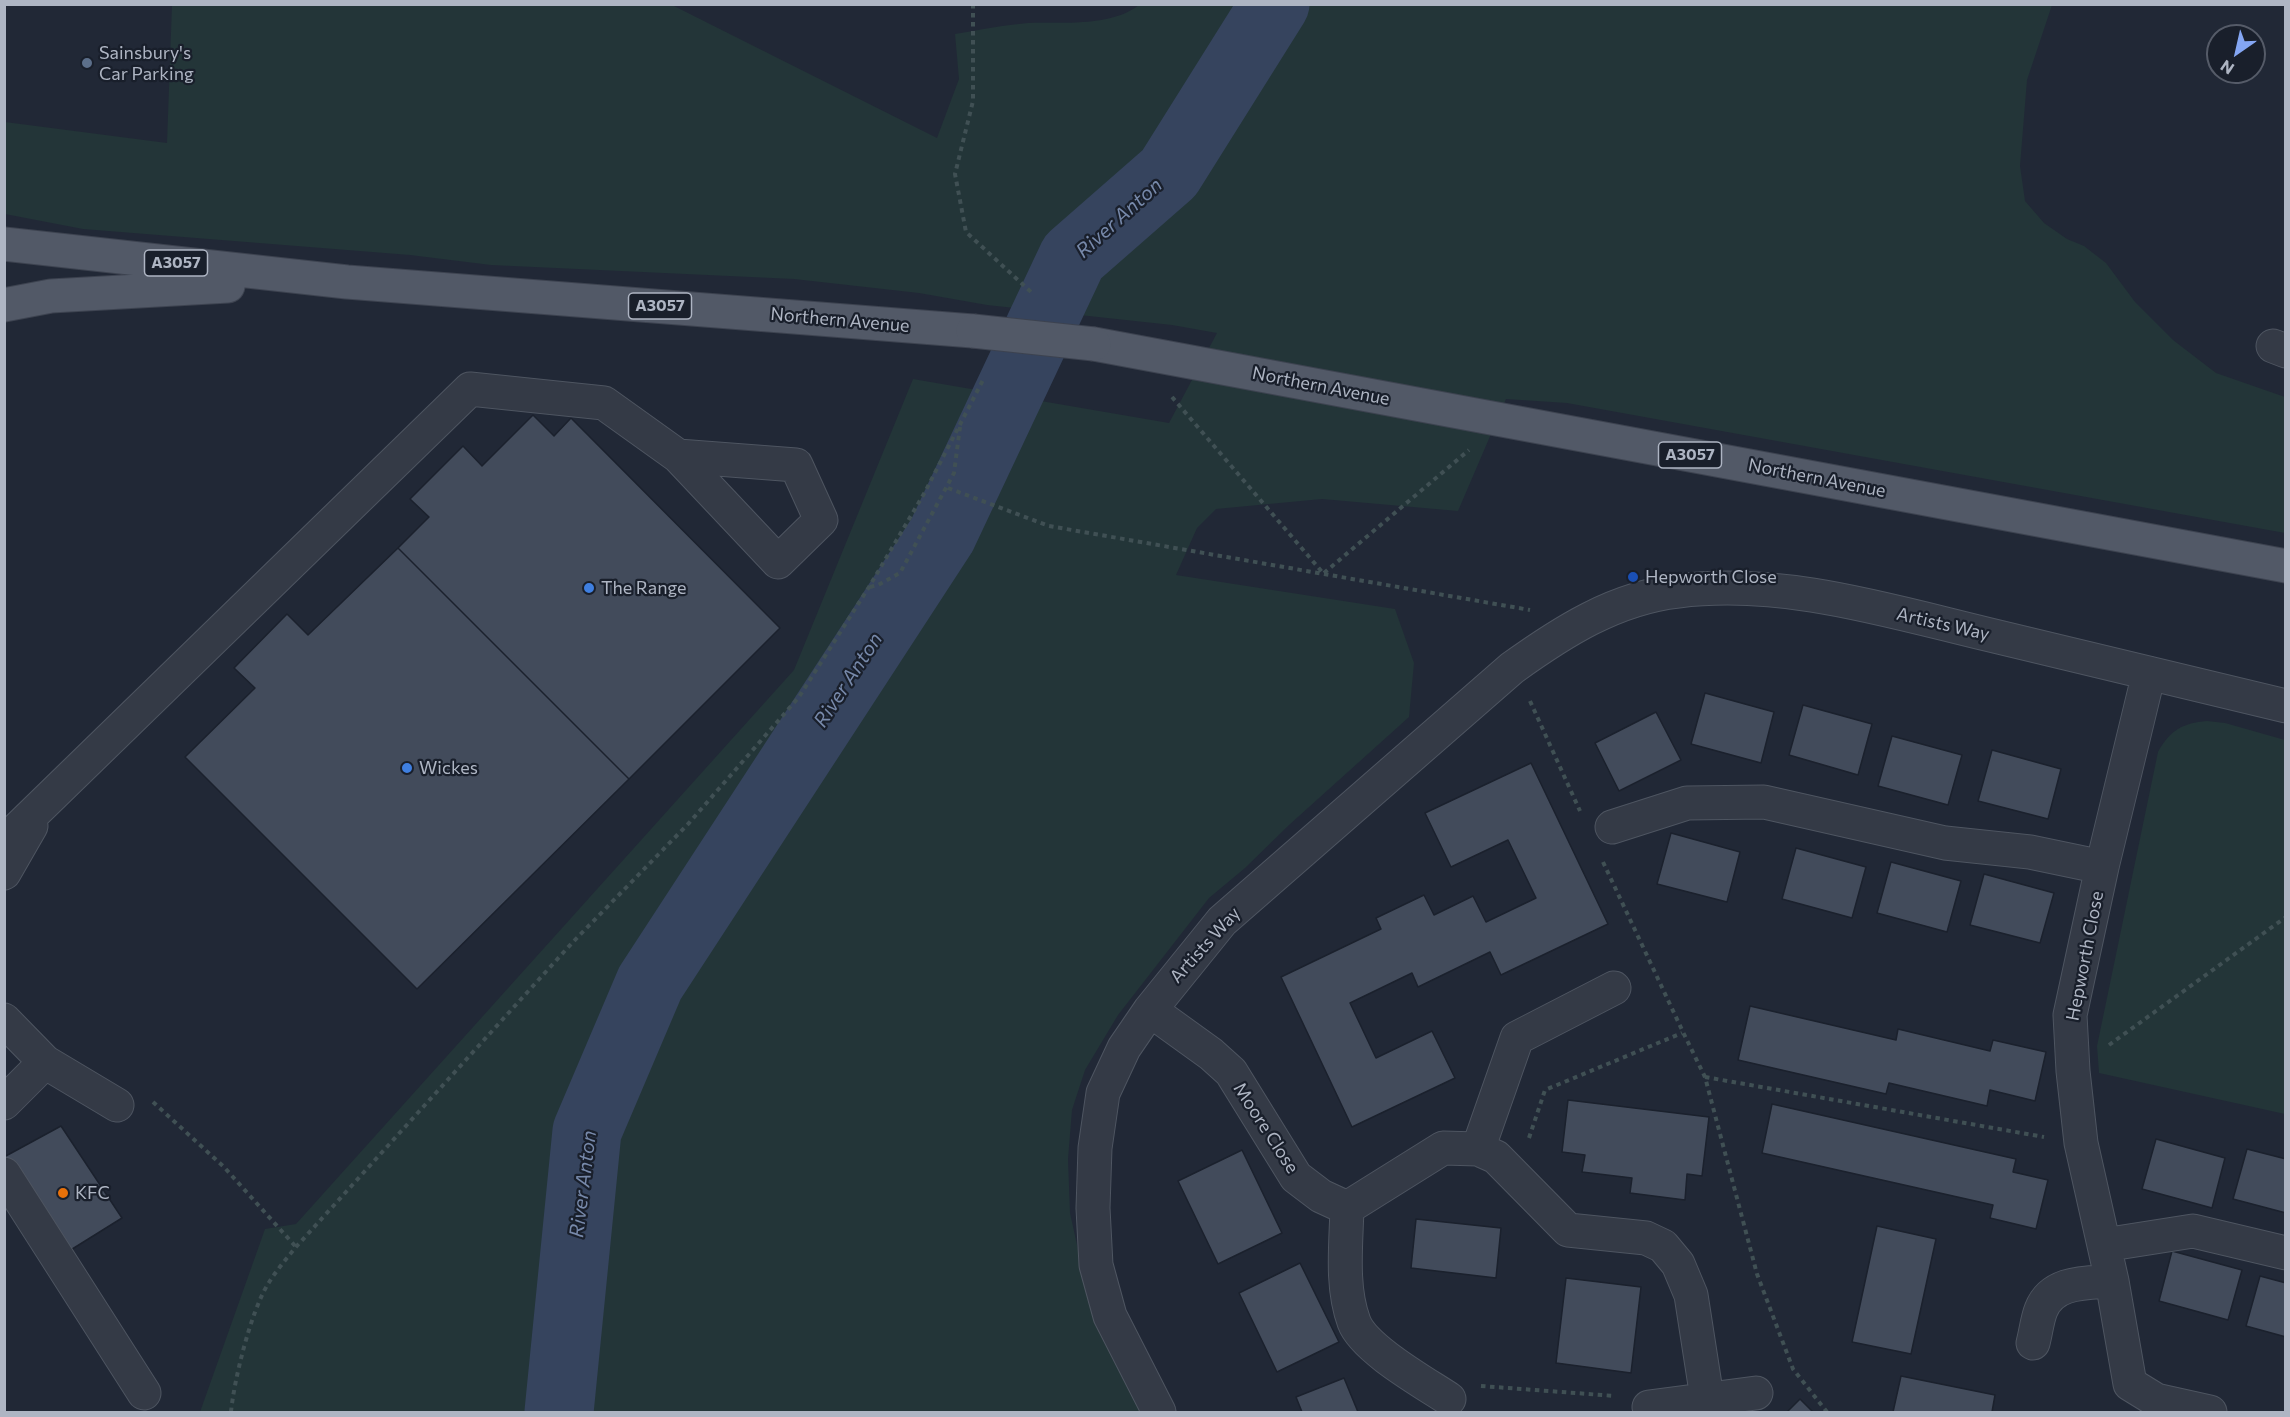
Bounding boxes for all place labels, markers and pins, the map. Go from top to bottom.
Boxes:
place label: Sainsbury's Car Parking [99,42,194,84]
marker: Sainsbury's Car Parking [80,56,94,70]
place label: Hepworth Close [1645,566,1777,588]
marker: Hepworth Close [1626,570,1640,584]
place label: The Range [601,577,687,599]
marker: The Range [582,581,596,595]
place label: Wickes [419,757,478,779]
marker: Wickes [400,761,414,775]
place label: KFC [75,1182,110,1204]
marker: KFC [56,1186,70,1200]

